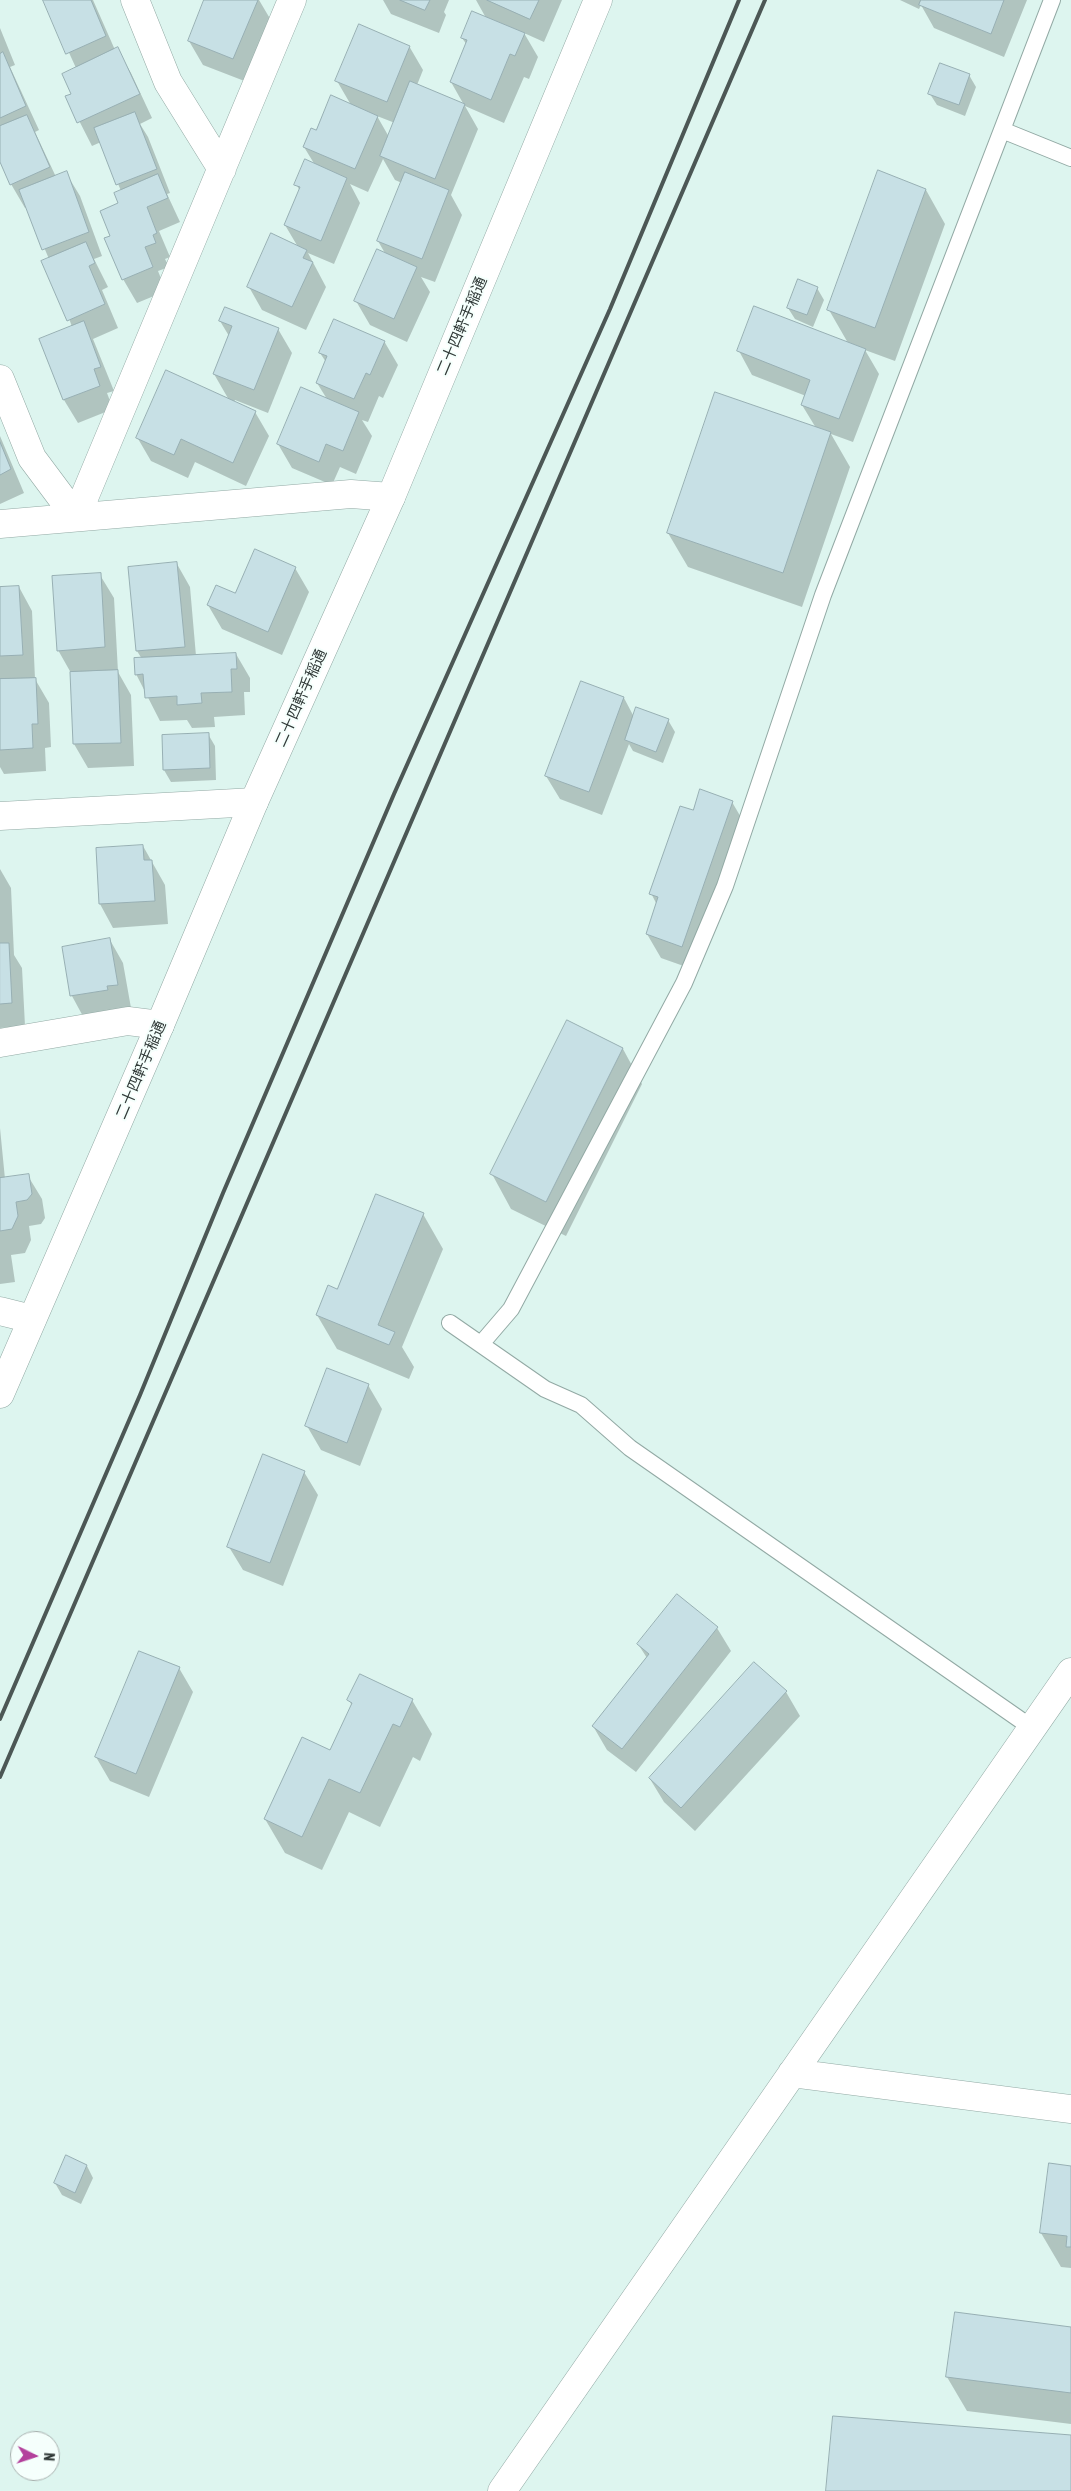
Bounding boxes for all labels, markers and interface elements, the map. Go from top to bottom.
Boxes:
street label: 二十四軒手稲通 [433,274,491,378]
street label: 二十四軒手稲通 [271,646,331,750]
street label: 二十四軒手稲通 [112,1018,170,1122]
north arrow [10,2431,60,2481]
text: N [41,2452,57,2462]

